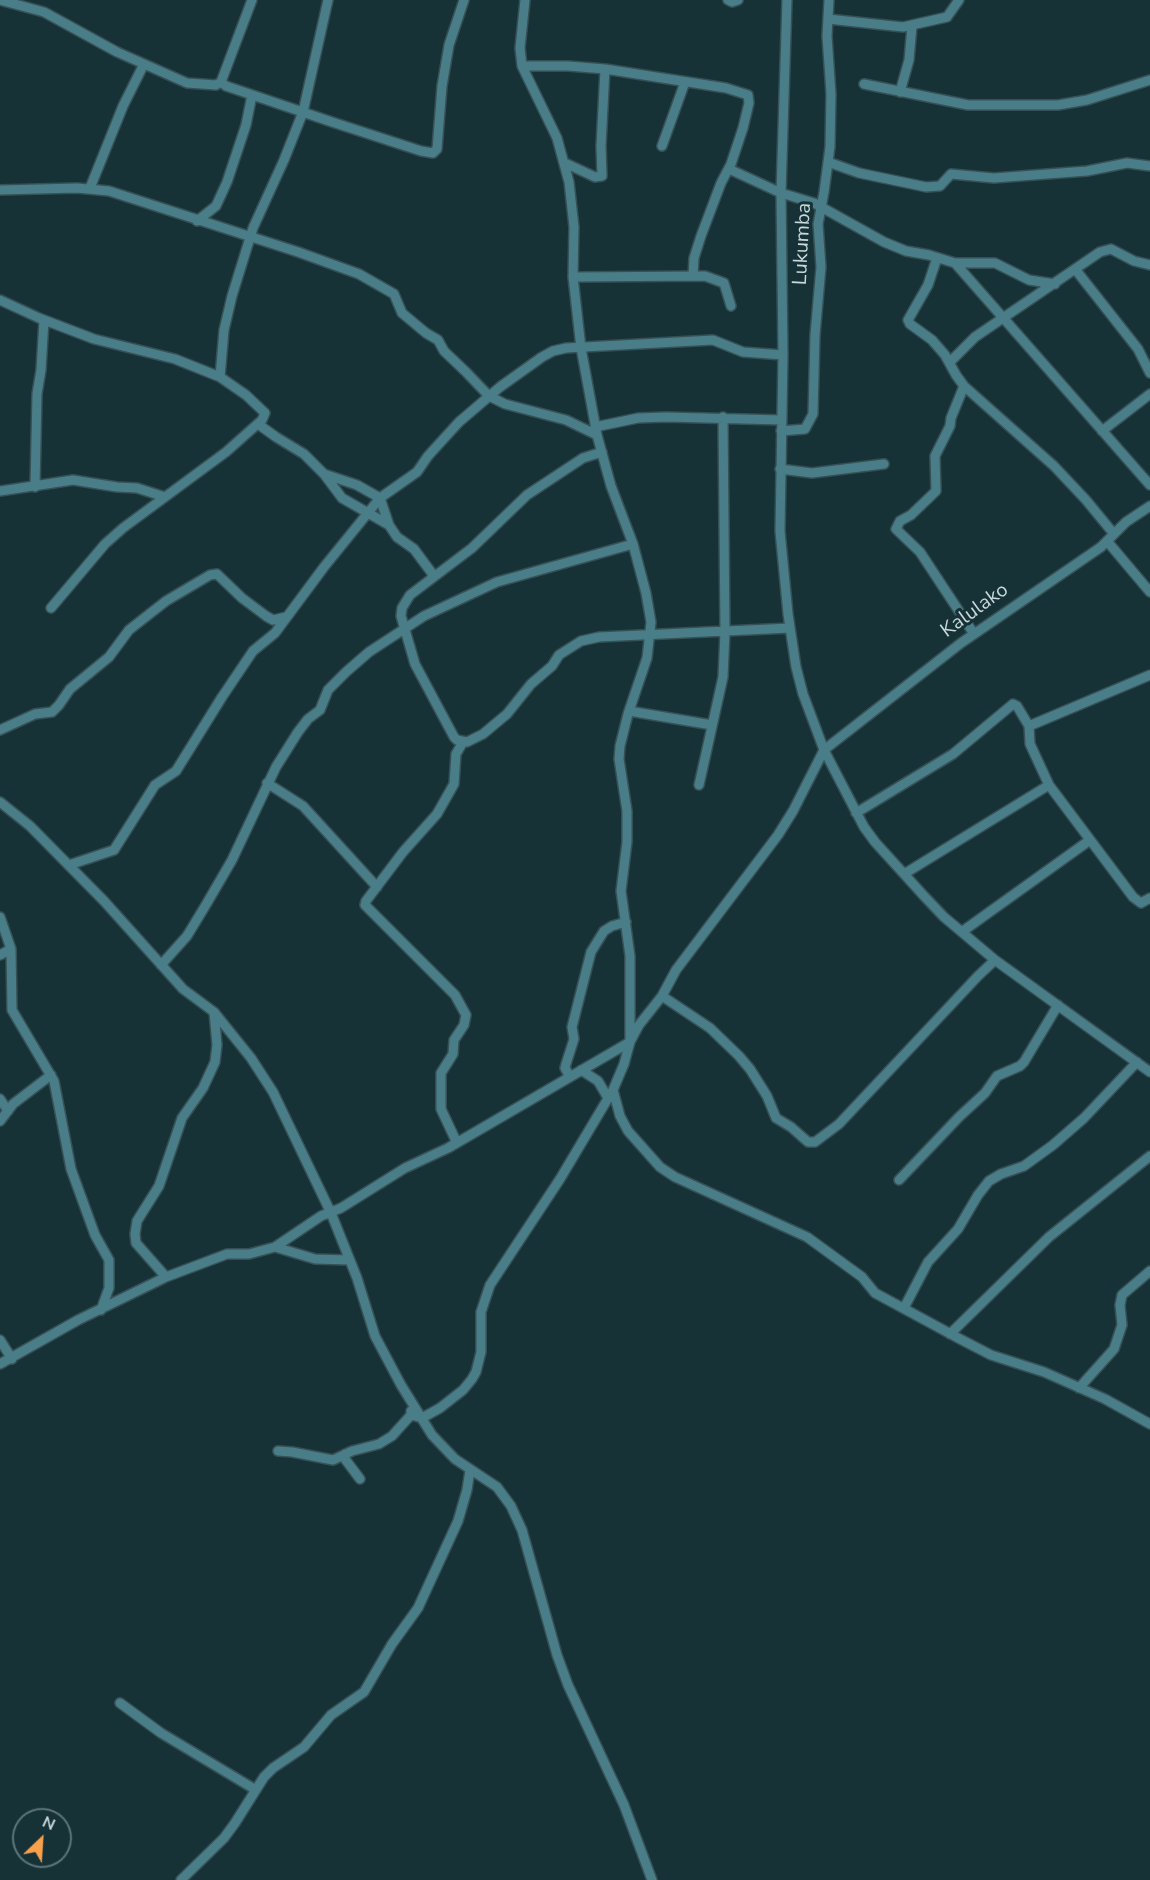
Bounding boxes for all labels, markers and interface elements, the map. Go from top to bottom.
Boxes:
street label: Lukumba [789,202,817,286]
street label: Kalulako [937,578,1013,644]
north arrow [12,1808,72,1868]
text: N [39,1811,59,1836]

